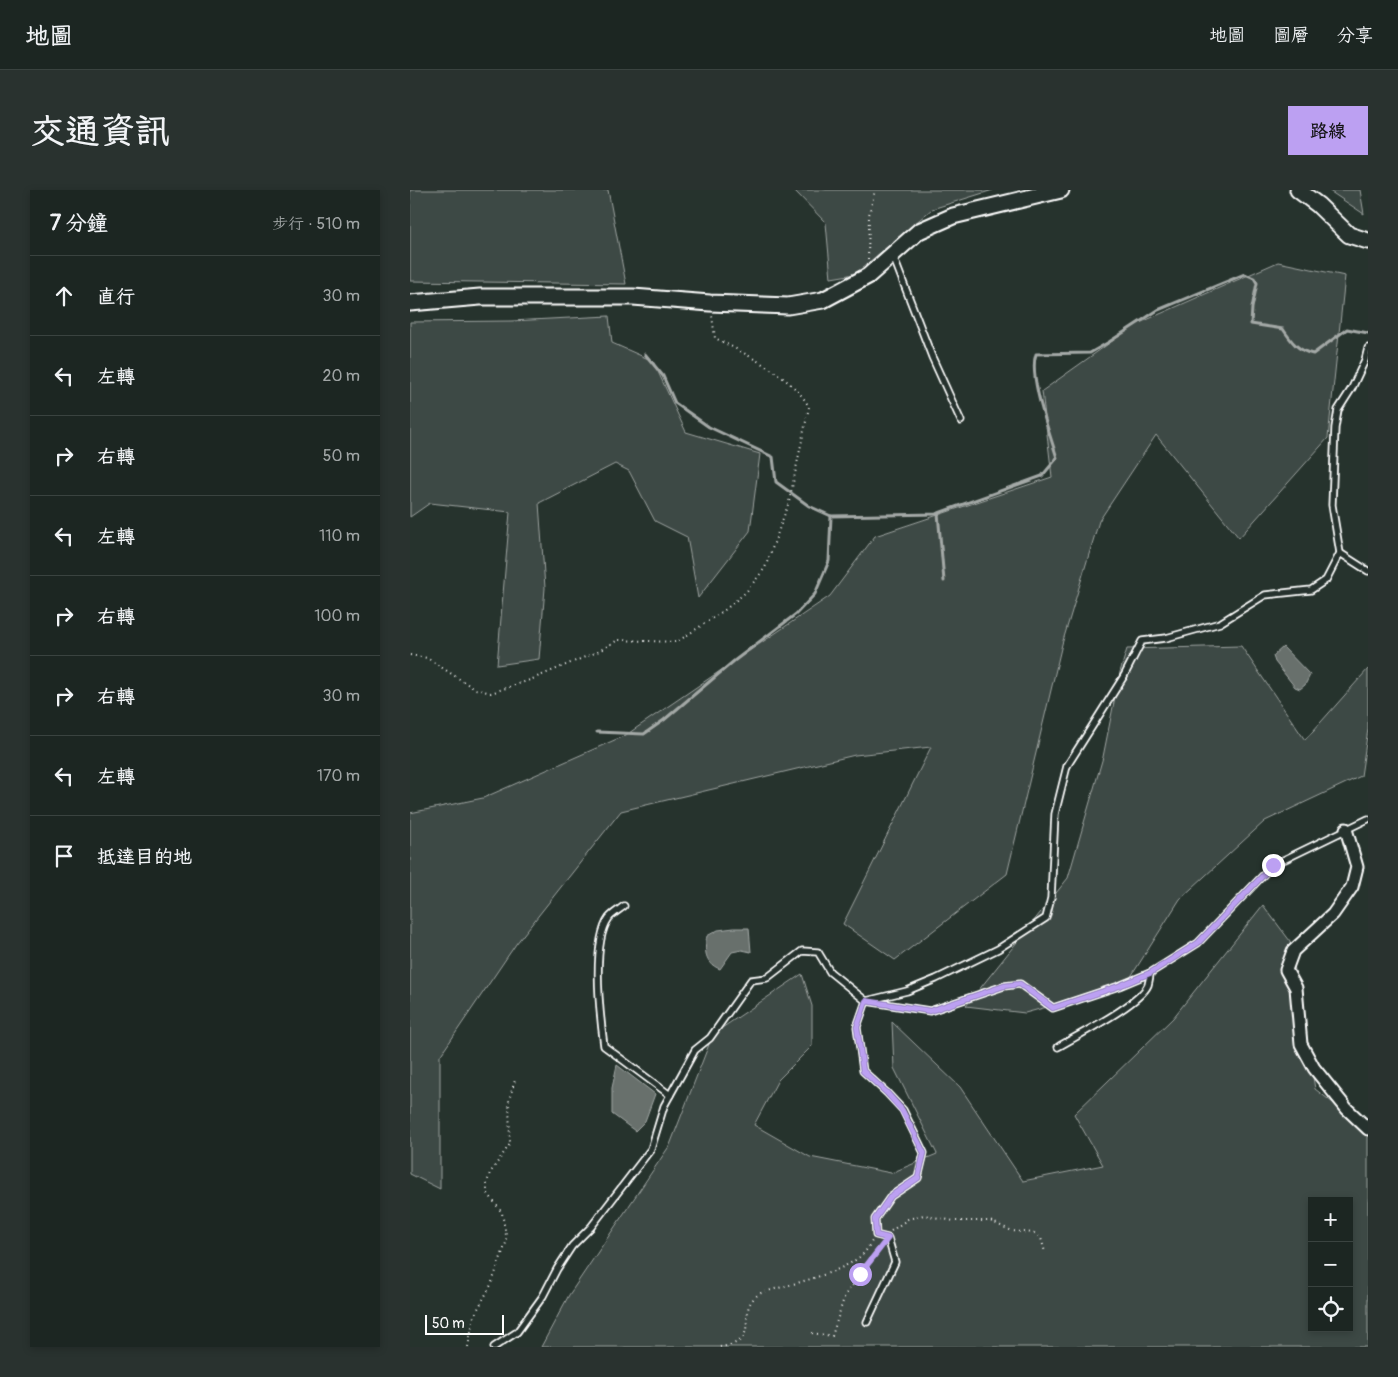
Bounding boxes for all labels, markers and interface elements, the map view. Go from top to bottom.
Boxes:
text: 地圖 [25,22,73,51]
text: 地圖 [1209,24,1245,47]
text: 圖層 [1273,24,1309,47]
text: 分享 [1337,24,1373,47]
button: 路線 [1288,106,1368,155]
text: 交通資訊 [30,110,170,154]
text: 7 分鐘 [50,210,108,237]
text: 步行 · 510 m [272,214,360,234]
icon: ahead [50,282,78,310]
text: 直行 [97,285,135,309]
text: 30 m [322,286,360,306]
icon: left [50,362,78,390]
text: 左轉 [97,365,135,389]
text: 20 m [322,366,360,386]
icon: right [50,442,78,470]
text: 右轉 [97,445,135,469]
text: 50 m [323,446,360,466]
icon: left [50,522,78,550]
text: 左轉 [97,525,135,549]
text: 110 m [319,526,360,546]
icon: right [50,602,78,630]
text: 右轉 [97,605,135,629]
text: 100 m [314,606,360,626]
icon: right [50,682,78,710]
text: 右轉 [97,685,135,709]
text: 30 m [322,686,360,706]
icon: left [50,762,78,790]
text: 左轉 [97,765,135,789]
text: 170 m [317,766,360,786]
icon: arrive [50,842,78,870]
text: 抵達目的地 [97,845,192,869]
route end [1262,854,1285,877]
map controls [1308,1197,1353,1332]
button: + [1308,1197,1353,1242]
button: − [1308,1242,1353,1287]
route start [849,1263,872,1286]
button: locate [1308,1287,1353,1332]
scale bar [425,1312,504,1335]
text: 50 m [432,1315,465,1332]

